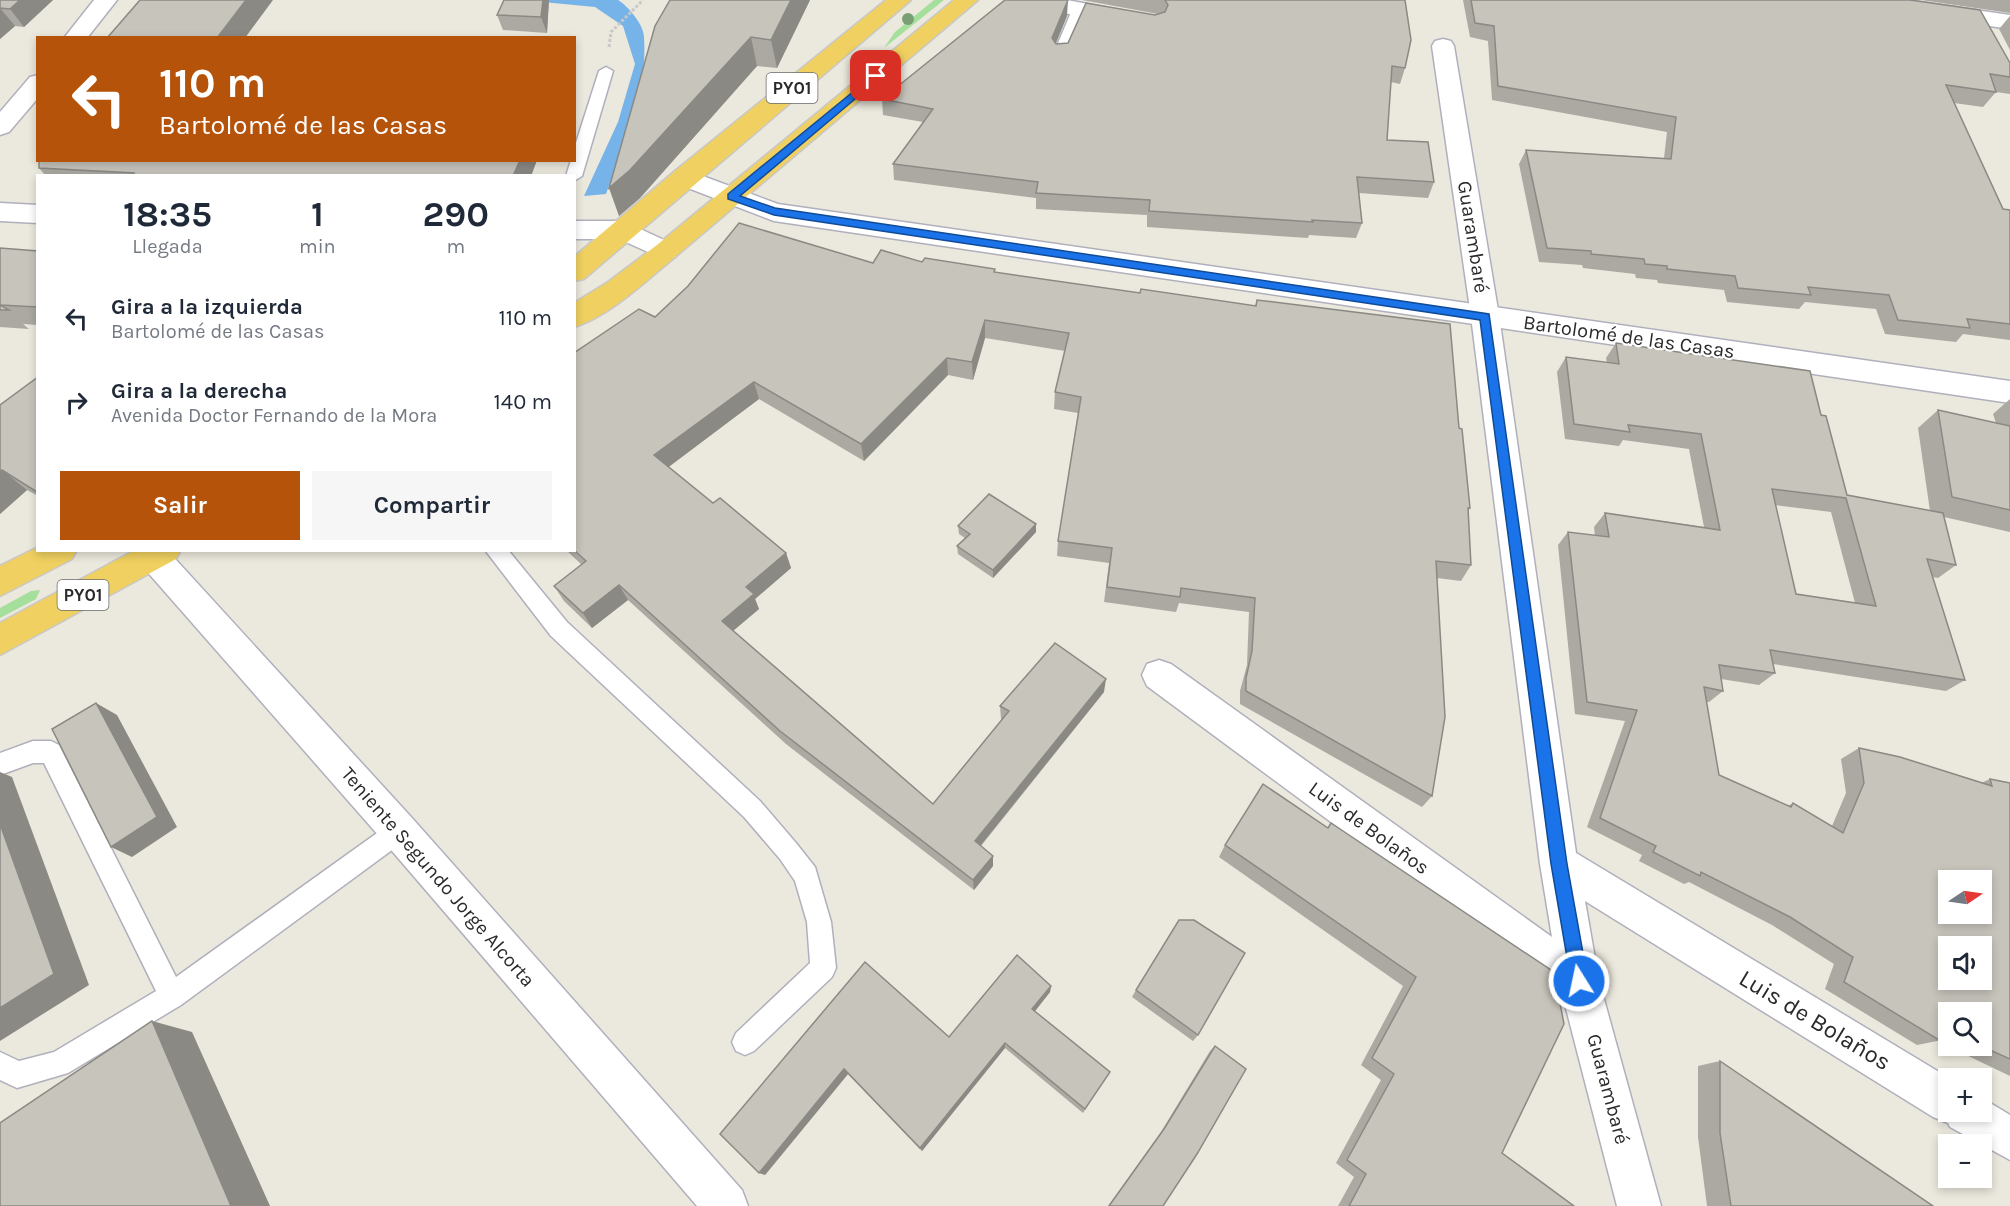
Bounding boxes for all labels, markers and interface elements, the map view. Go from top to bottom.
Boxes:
pin [850,50,901,101]
text: 110 m [159,58,266,108]
icon: arrive [859,59,892,92]
icon: left [60,60,138,138]
road number: PY01 [766,73,818,103]
text: Bartolomé de las Casas [159,109,447,141]
street label: Guarambaré [1453,179,1493,295]
text: 18:35 [123,193,212,235]
text: 1 [311,193,324,235]
text: 290 [423,193,489,235]
text: Llegada [132,235,203,258]
text: min [299,235,336,258]
text: m [446,235,465,258]
text: Gira a la izquierda [111,294,303,320]
icon: left [60,302,93,335]
text: 110 m [499,305,552,331]
street label: Bartolomé de las Casas [1522,311,1736,363]
text: Bartolomé de las Casas [111,320,324,343]
text: Gira a la derecha [111,378,287,404]
icon: right [60,386,93,419]
text: 140 m [494,389,552,415]
text: Avenida Doctor Fernando de la Mora [111,404,437,427]
button: Salir [60,471,300,540]
button: Compartir [312,471,552,540]
road number: PY01 [58,580,109,610]
street label: Teniente Segundo Jorge Alcorta [336,763,540,991]
street label: Luis de Bolaños [1304,777,1434,879]
north arrow [1938,870,1992,924]
map controls [1938,870,1992,1188]
button: sound [1938,936,1992,990]
position arrow [1547,949,1611,1013]
street label: Luis de Bolaños [1734,964,1896,1076]
button: search [1938,1002,1992,1056]
street label: Guarambaré [1582,1031,1634,1147]
button: + [1938,1068,1992,1122]
button: − [1938,1134,1992,1188]

